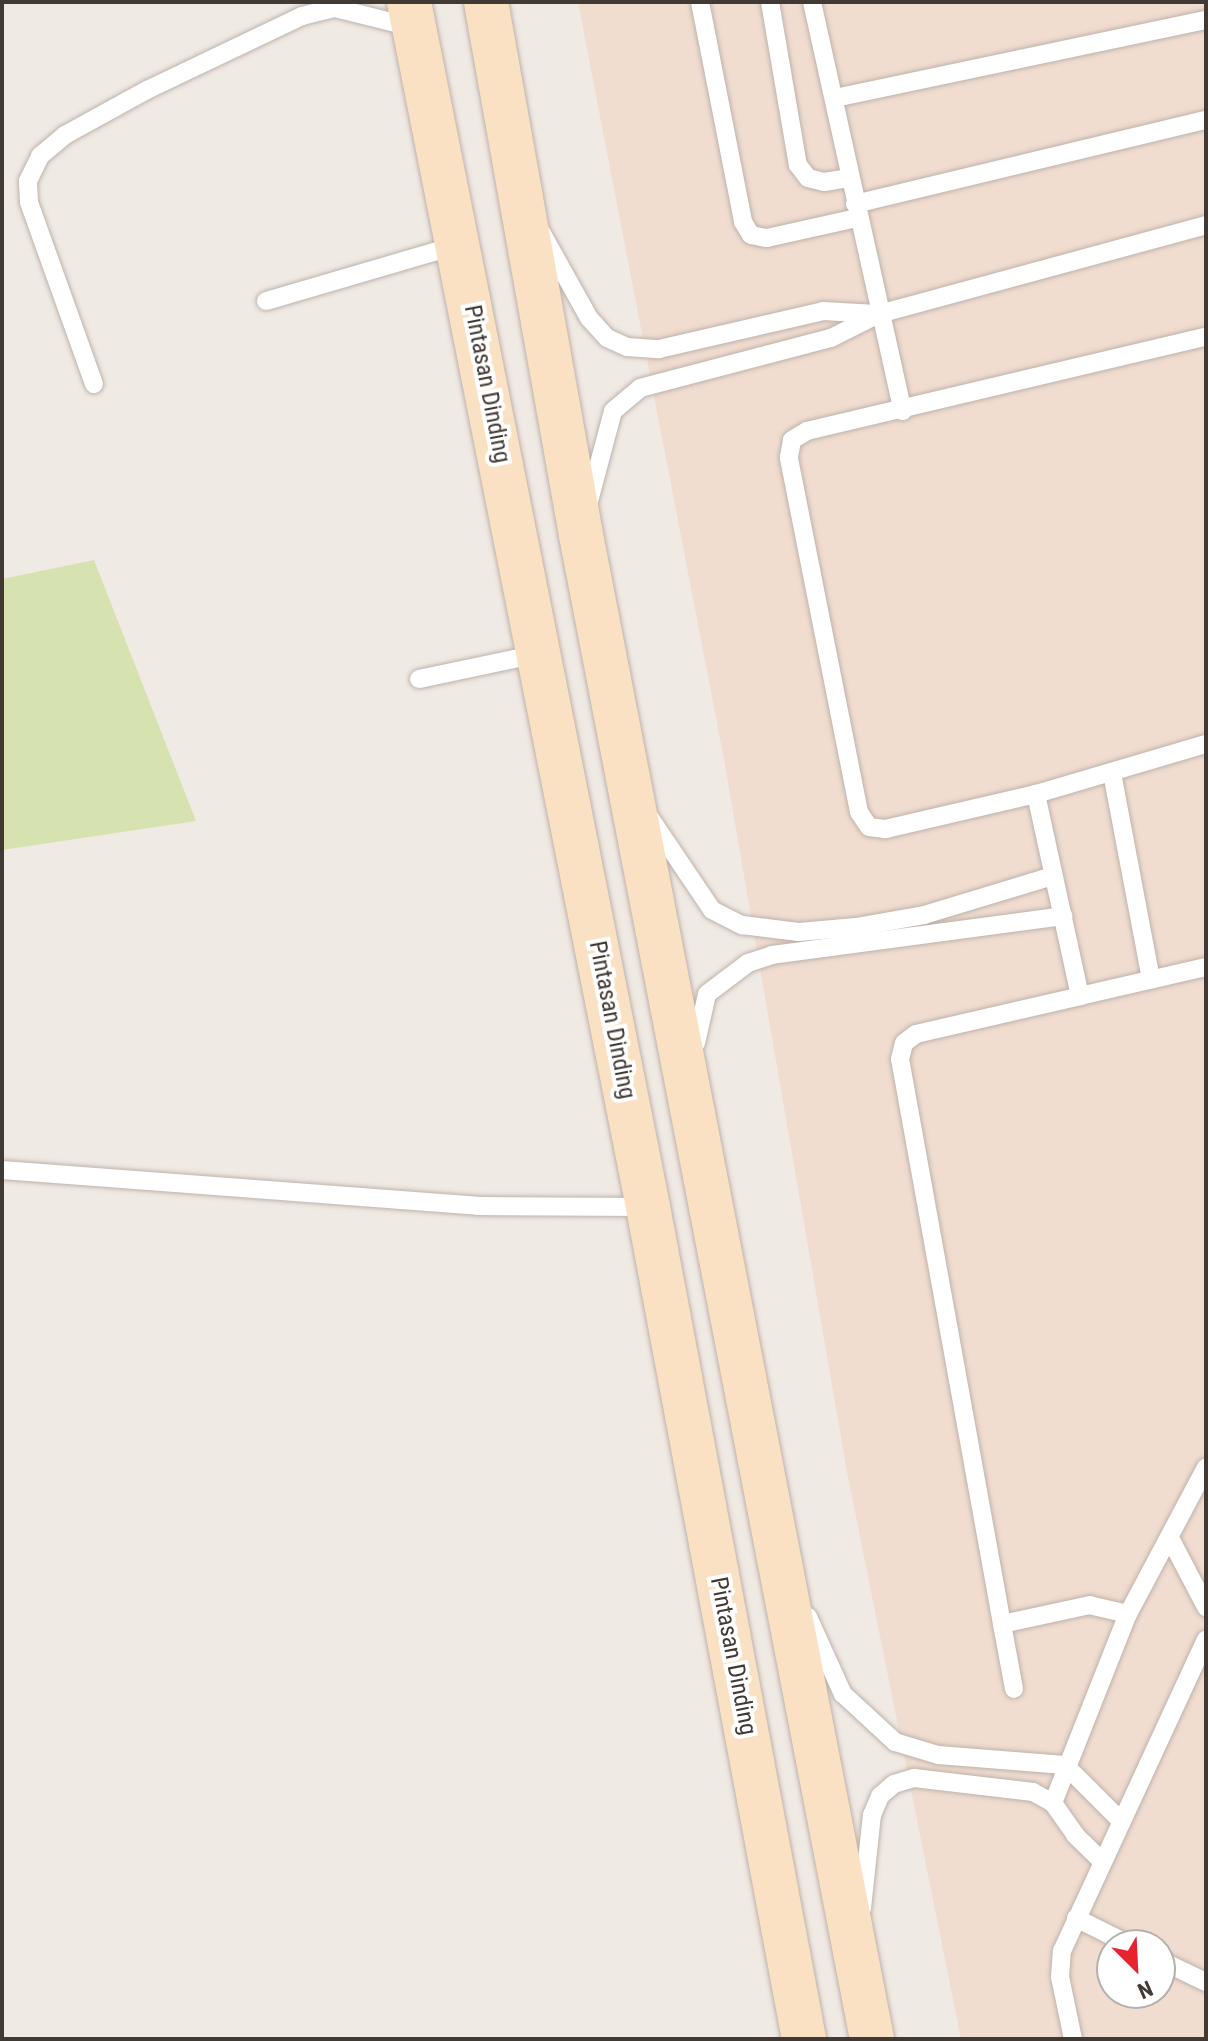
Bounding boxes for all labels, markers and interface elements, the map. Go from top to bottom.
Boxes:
street label: Pintasan Dinding [458,303,516,465]
street label: Pintasan Dinding [583,939,641,1101]
street label: Pintasan Dinding [704,1575,762,1737]
north arrow [1096,1929,1176,2009]
text: N [1134,1975,1156,2004]

